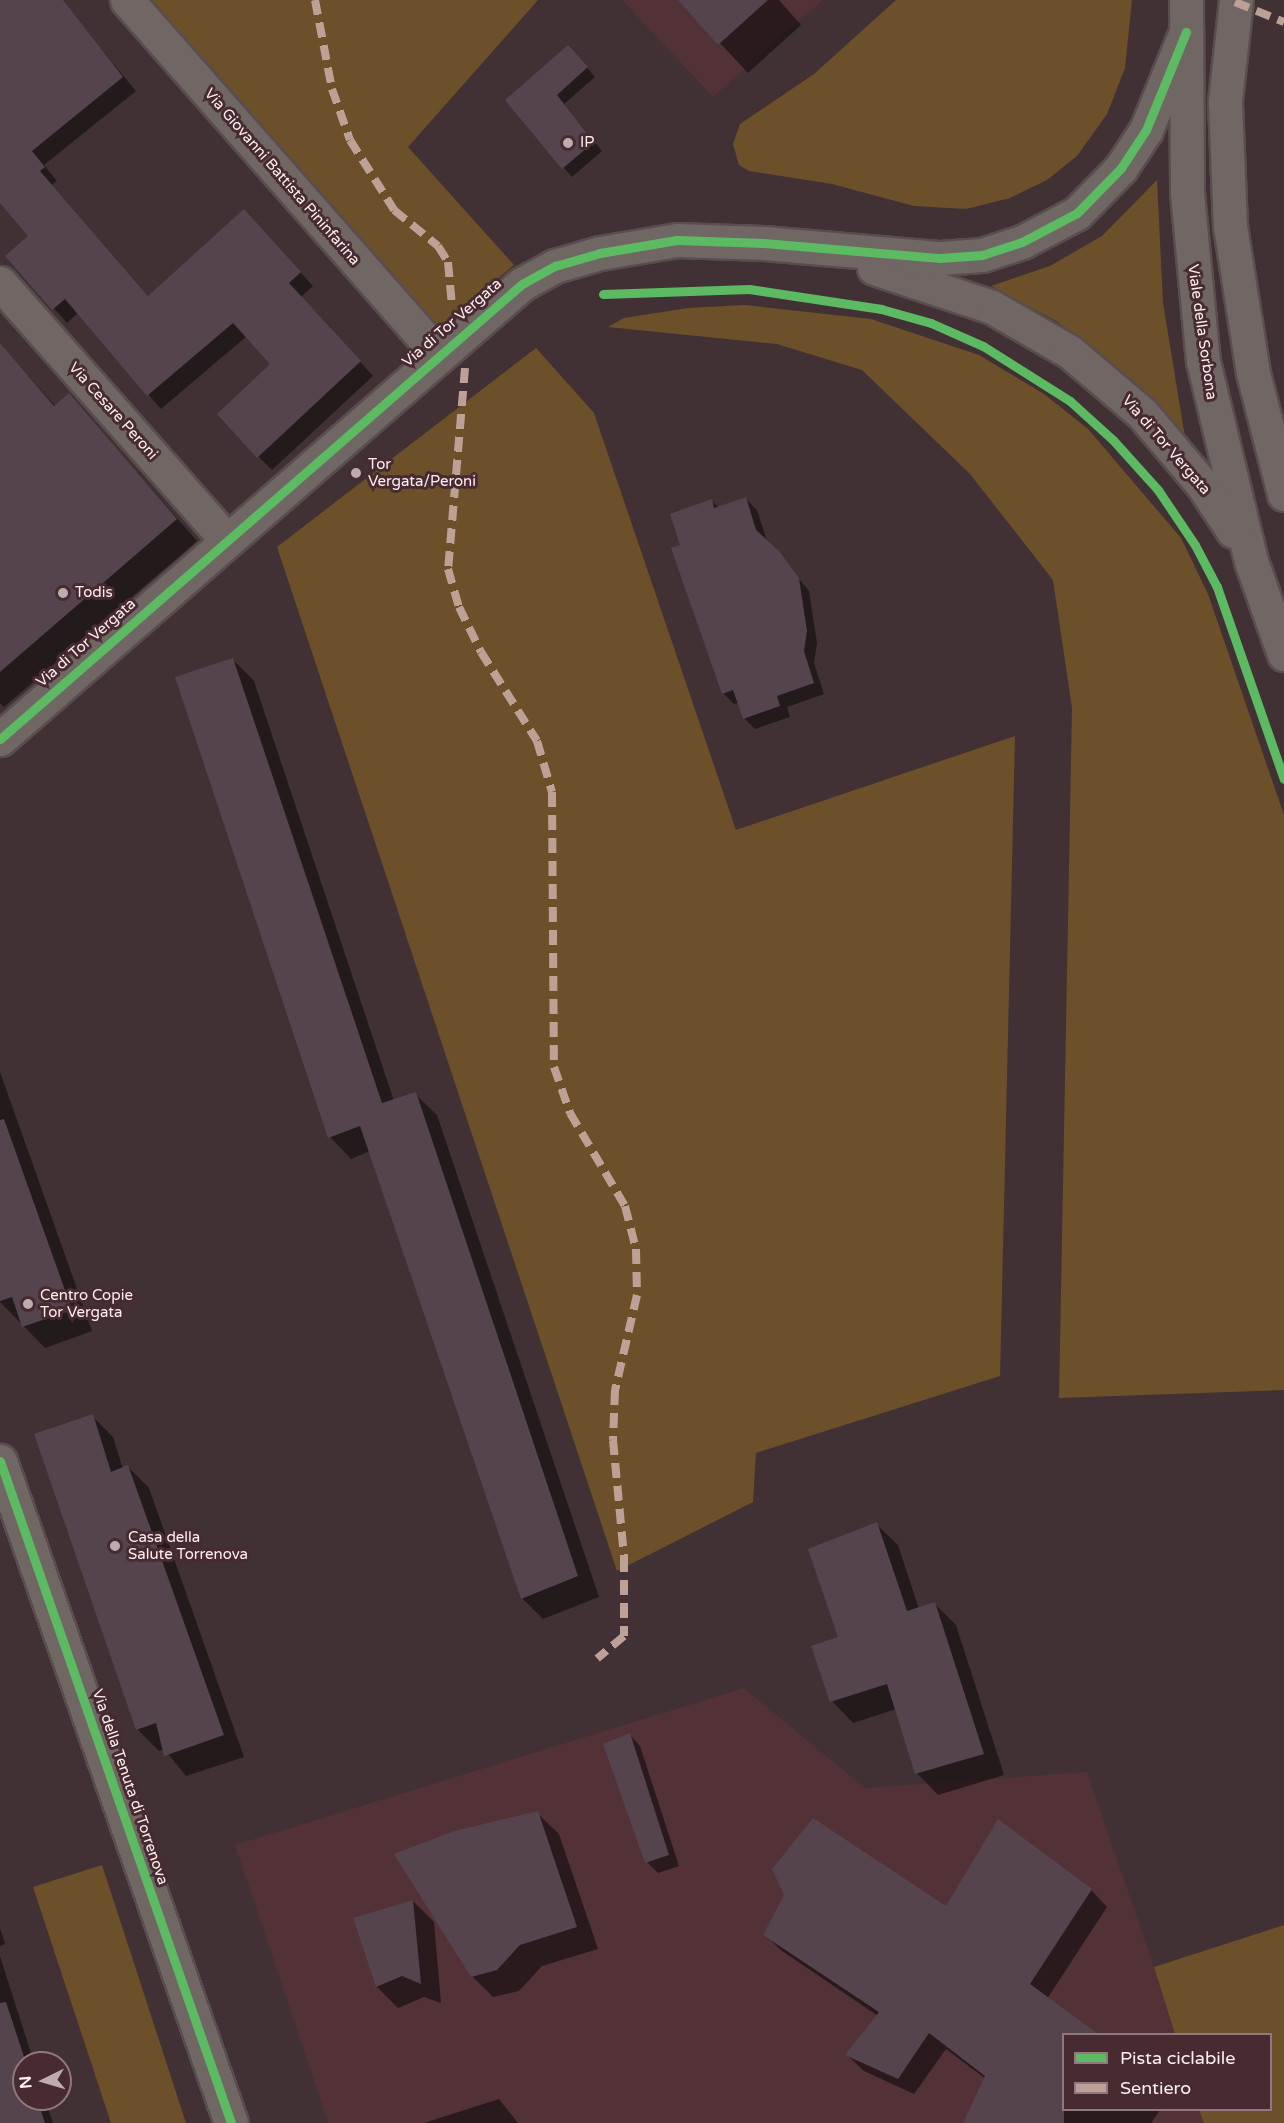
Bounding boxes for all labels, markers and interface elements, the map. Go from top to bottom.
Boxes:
street label: Via Giovanni Battista Pininfarina [200,85,364,269]
place label: IP [580,134,594,152]
marker: IP [561,136,575,150]
street label: Viale della Sorbona [1184,263,1220,401]
street label: Via di Tor Vergata [399,275,505,371]
street label: Via Cesare Peroni [65,359,161,463]
street label: Via di Tor Vergata [1118,392,1214,498]
place label: Tor Vergata/Peroni [368,455,476,490]
marker: Tor Vergata/Peroni [349,466,363,480]
place label: Todis [75,584,113,602]
marker: Todis [56,586,70,600]
street label: Via di Tor Vergata [33,595,139,691]
place label: Centro Copie Tor Vergata [40,1286,133,1321]
marker: Centro Copie Tor Vergata [21,1297,35,1311]
place label: Casa della Salute Torrenova [128,1528,248,1563]
marker: Casa della Salute Torrenova [106,1537,124,1555]
street label: Via della Tenuta di Torrenova [88,1687,172,1887]
legend [1062,2033,1272,2111]
text: Pista ciclabile [1120,2047,1235,2069]
north arrow [12,2051,72,2111]
text: N [16,2075,37,2090]
text: Sentiero [1120,2077,1191,2099]

